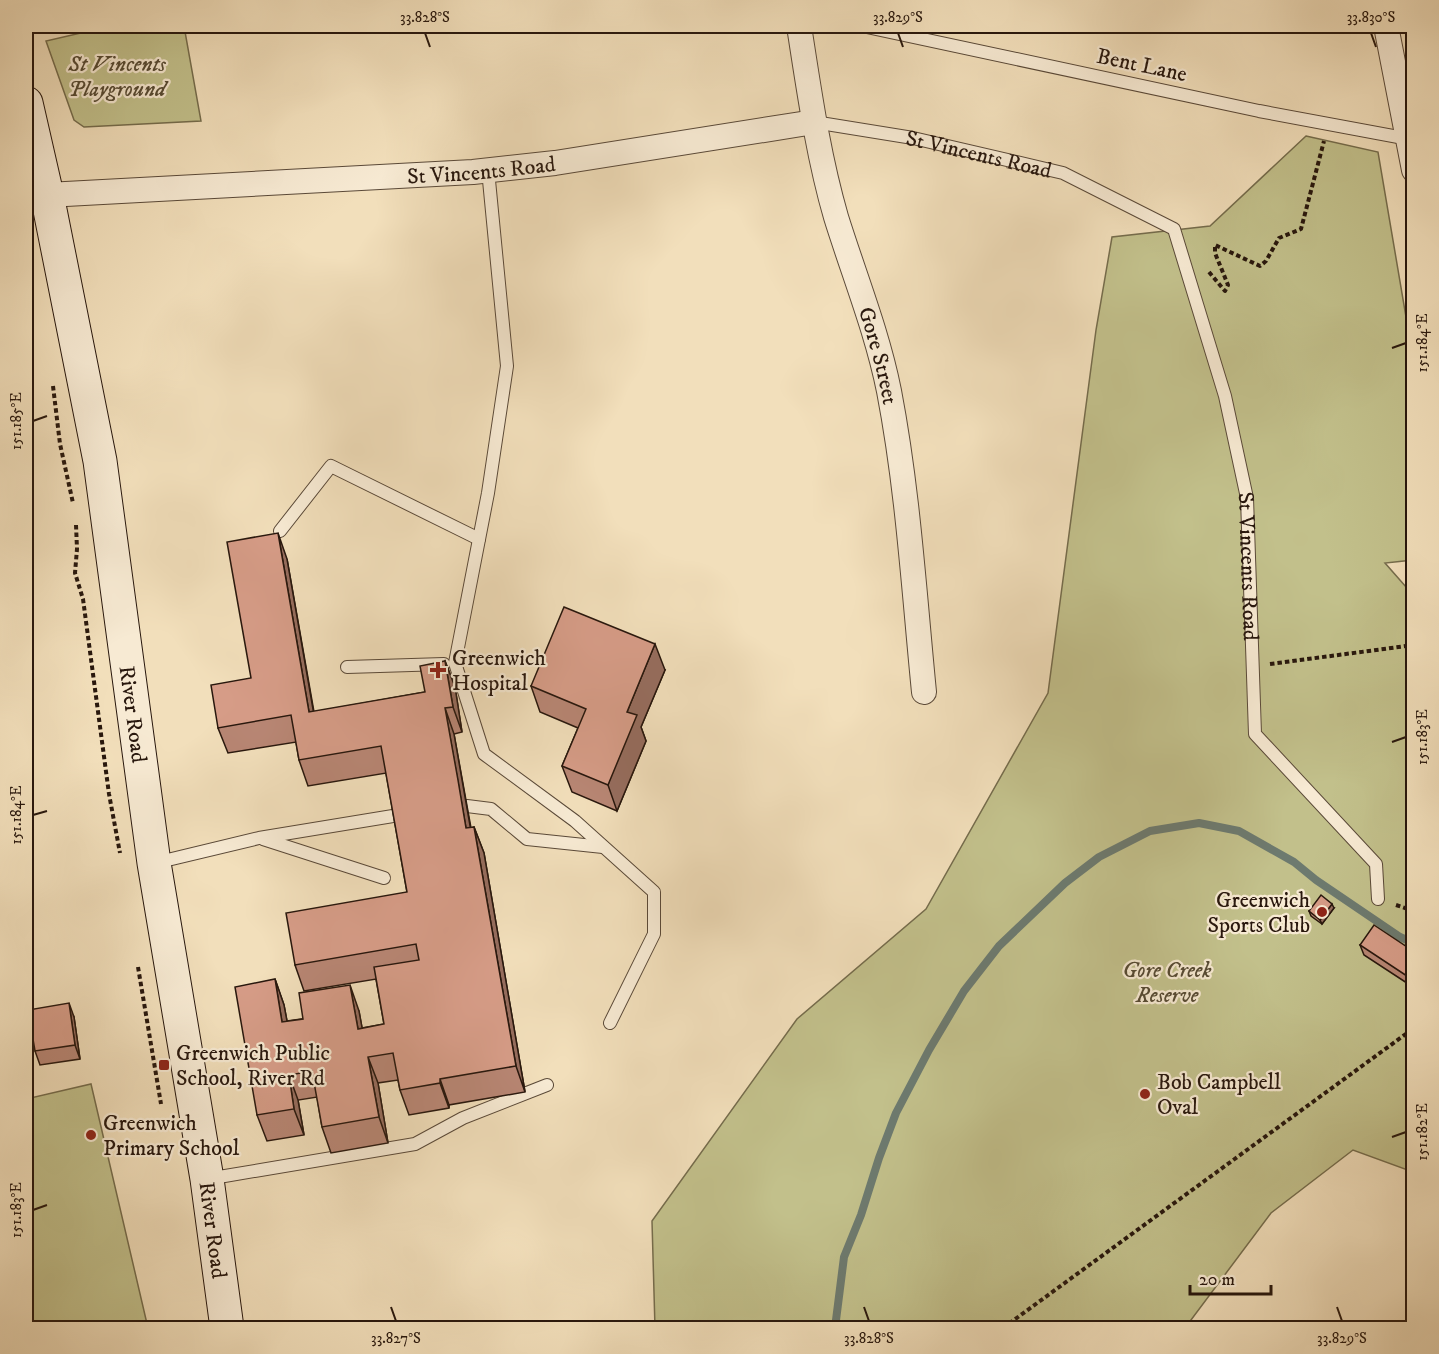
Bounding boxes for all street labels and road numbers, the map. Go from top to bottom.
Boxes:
street label: Bent Lane [1094,43,1189,88]
street label: St Vincents Road [904,125,1054,185]
street label: St Vincents Road [406,151,557,191]
street label: Gore Street [852,304,903,407]
street label: St Vincents Road [1231,490,1264,641]
street label: River Road [113,664,152,764]
street label: River Road [192,1180,232,1280]

